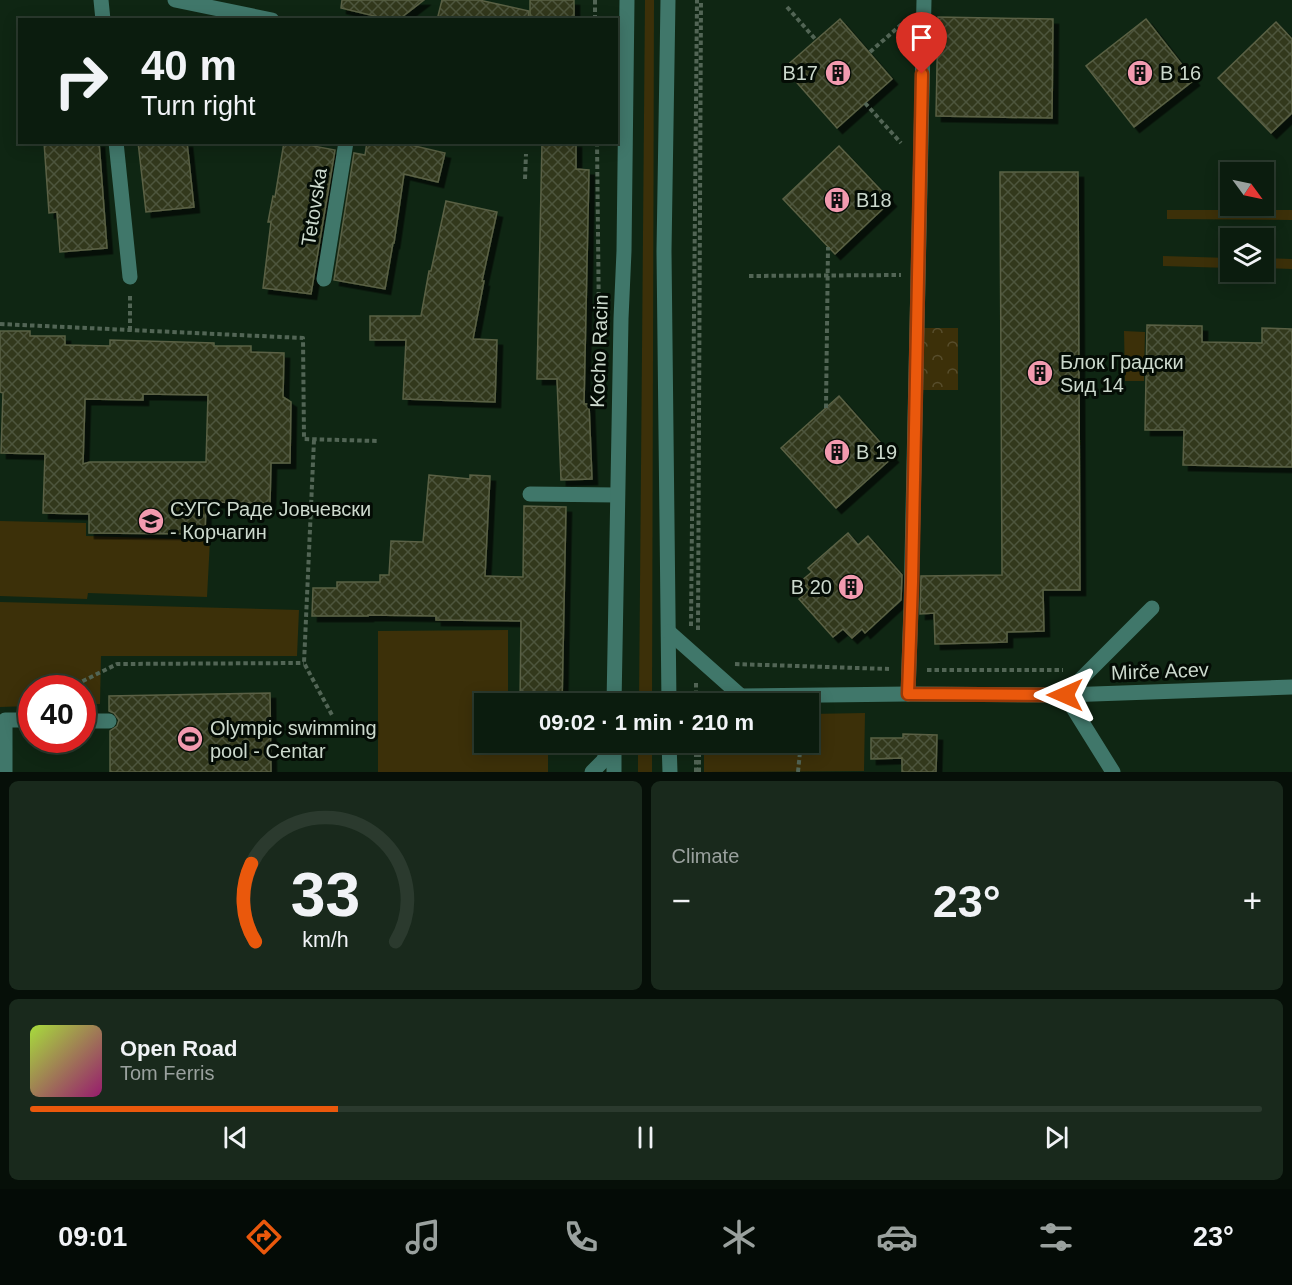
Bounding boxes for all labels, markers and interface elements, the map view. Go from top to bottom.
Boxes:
pin [896,12,947,74]
icon: arrive [905,21,938,54]
icon: right [42,42,120,120]
text: 40 m [141,42,237,89]
building icon: B17 [823,58,853,88]
building icon: B 16 [1125,58,1155,88]
place label: B17 [782,62,818,84]
place label: B 16 [1160,62,1201,84]
text: Turn right [141,91,256,121]
north arrow [1220,162,1274,216]
map controls [1220,162,1274,282]
street label: Tetovska [297,165,331,248]
building icon: B18 [822,185,852,215]
place label: B18 [856,189,892,211]
button: layers [1220,228,1274,282]
street label: Kocho Racin [586,294,612,408]
place label: Блок Градски Sид 14 [1060,351,1184,396]
building icon: Блок Градски Sид 14 [1025,358,1055,388]
building icon: B 19 [822,437,852,467]
place label: B 19 [856,441,897,463]
place label: СУГС Раде Јовчевски - Корчагин [170,498,371,543]
school or university icon: СУГС Раде Јовчевски - Корчагин [136,506,166,536]
building icon: B 20 [836,572,866,602]
place label: B 20 [791,576,832,598]
street label: Mirče Acev [1111,658,1209,684]
position arrow [1033,663,1097,727]
speed limit sign: 40 [18,675,96,753]
text: 09:02 · 1 min · 210 m [539,710,754,735]
place label: Olympic swimming pool - Centar [210,717,377,762]
sports icon: Olympic swimming pool - Centar [175,724,205,754]
text: Climate [672,845,739,867]
text: 33 [291,860,360,929]
text: 23° [933,876,1001,927]
text: − [672,882,691,919]
text: + [1243,882,1262,919]
text: km/h [302,929,348,953]
text: Open Road [120,1036,237,1061]
text: Tom Ferris [120,1062,214,1084]
icon: previous [219,1121,252,1154]
icon: pause [629,1121,662,1154]
icon: next [1040,1121,1073,1154]
icon: directions [243,1216,285,1258]
icon: music [402,1216,444,1258]
icon: phone [560,1216,602,1258]
icon: climate [718,1216,760,1258]
icon: car [876,1216,918,1258]
icon: filters [1035,1216,1077,1258]
text: 09:01 [58,1222,127,1252]
text: 23° [1193,1222,1234,1252]

